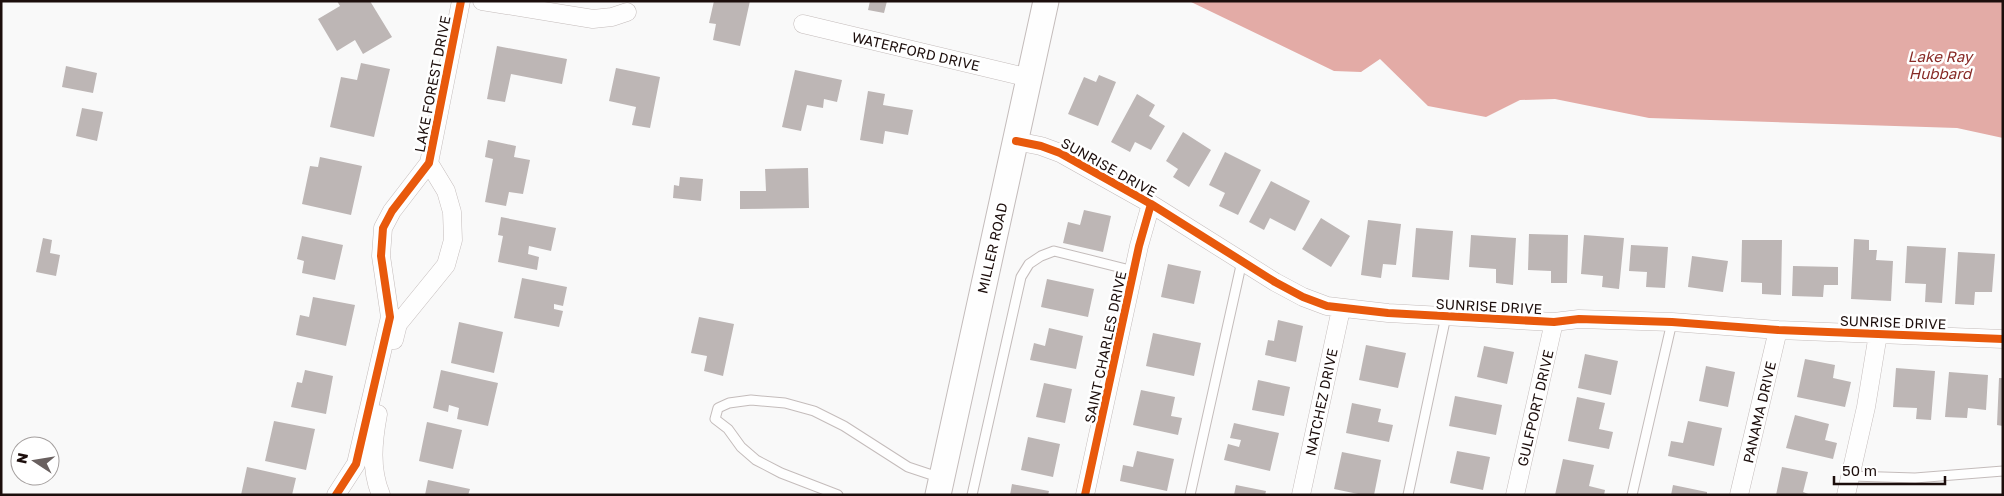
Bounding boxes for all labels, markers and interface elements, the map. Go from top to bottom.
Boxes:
street label: LAKE FOREST DRIVE [410,14,454,154]
street label: WATERFORD DRIVE [850,28,982,74]
water label: Lake Ray Hubbard [1908,47,1975,82]
street label: SUNRISE DRIVE [1058,134,1160,200]
street label: MILLER ROAD [973,201,1011,295]
street label: SAINT CHARLES DRIVE [1081,269,1129,425]
street label: SUNRISE DRIVE [1435,295,1543,317]
street label: SUNRISE DRIVE [1840,312,1946,332]
street label: NATCHEZ DRIVE [1301,347,1341,457]
street label: GULFPORT DRIVE [1513,348,1557,468]
street label: PANAMA DRIVE [1739,359,1779,465]
north arrow [10,436,60,486]
text: N [12,451,31,465]
scale bar [1834,454,1945,486]
text: 50 m [1842,461,1877,479]

